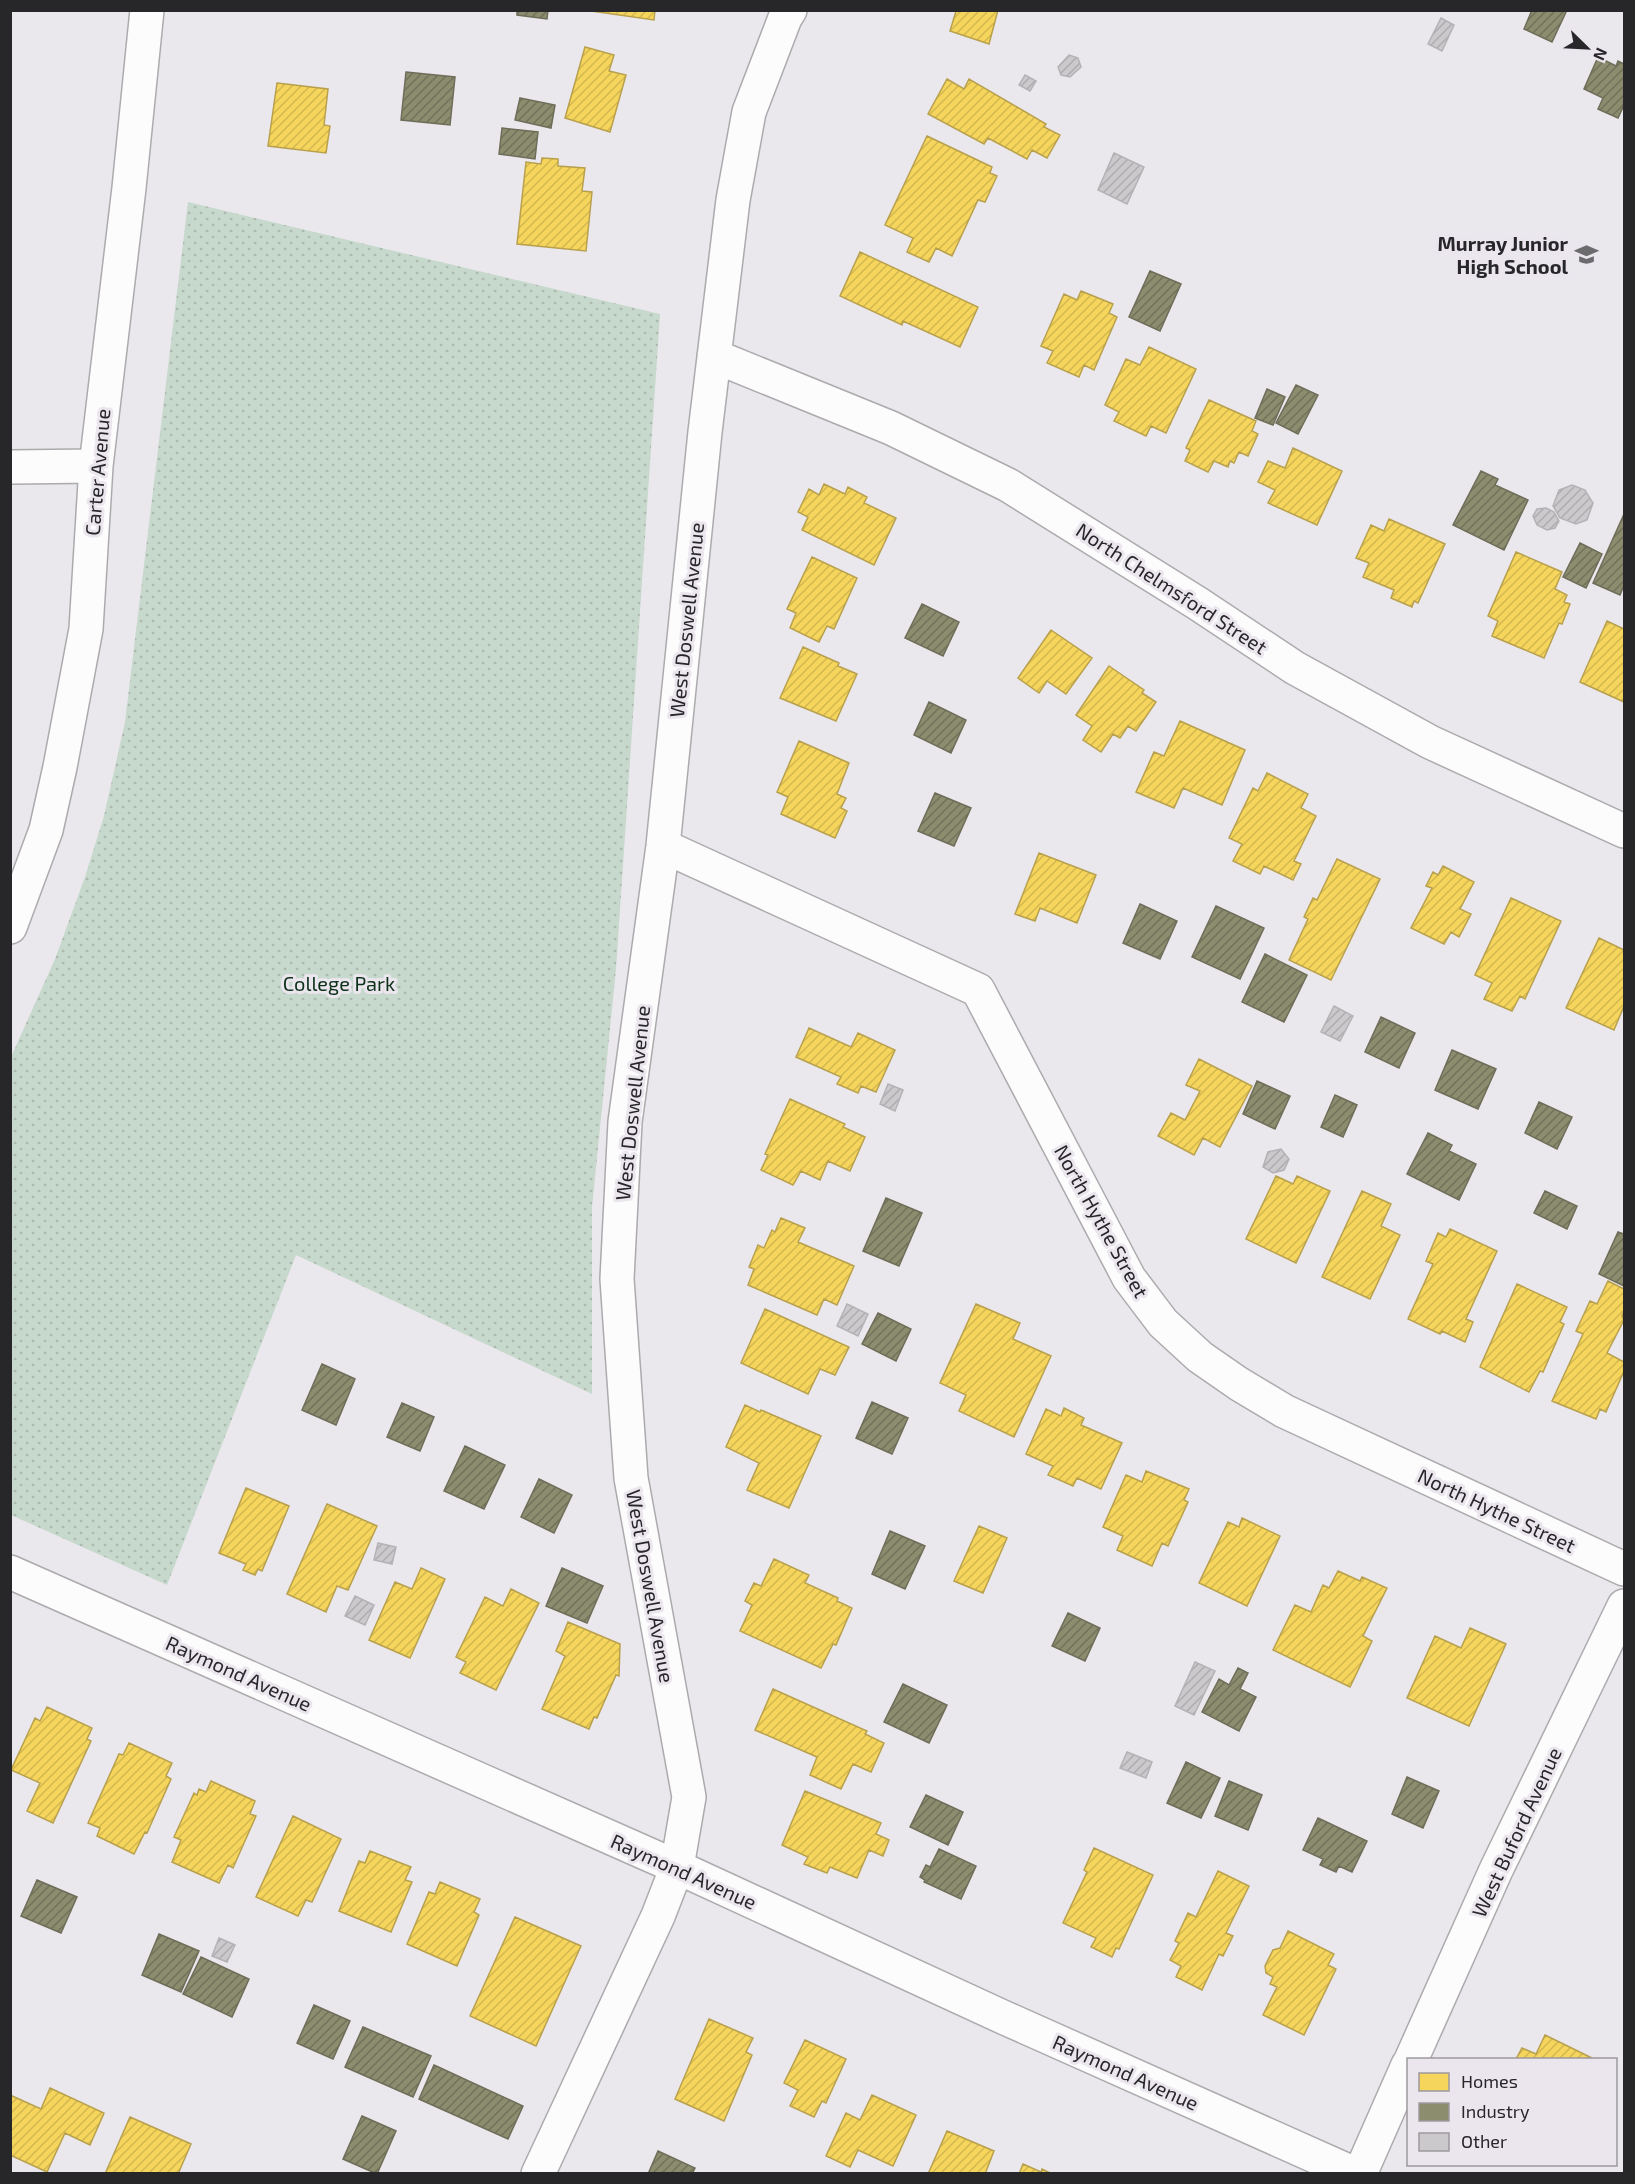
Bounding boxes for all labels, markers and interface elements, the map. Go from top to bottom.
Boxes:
north arrow [1557,18,1617,78]
text: N [1590,45,1612,63]
place label: Murray Junior High School [1438,231,1568,278]
school or university icon: Murray Junior High School [1573,241,1599,267]
street label: Carter Avenue [79,408,115,536]
street label: North Chelmsford Street [1072,517,1272,659]
street label: West Doswell Avenue [664,521,708,719]
park label: College Park [283,971,395,995]
street label: West Doswell Avenue [610,1004,654,1202]
street label: North Hythe Street [1050,1140,1154,1302]
street label: North Hythe Street [1414,1463,1580,1557]
street label: West Doswell Avenue [622,1487,680,1685]
street label: Raymond Avenue [162,1630,316,1716]
street label: West Buford Avenue [1466,1743,1566,1921]
street label: Raymond Avenue [607,1828,761,1914]
street label: Raymond Avenue [1049,2029,1203,2115]
legend [1407,2058,1617,2166]
text: Homes [1461,2070,1518,2092]
text: Industry [1461,2100,1530,2122]
text: Other [1461,2130,1507,2152]

